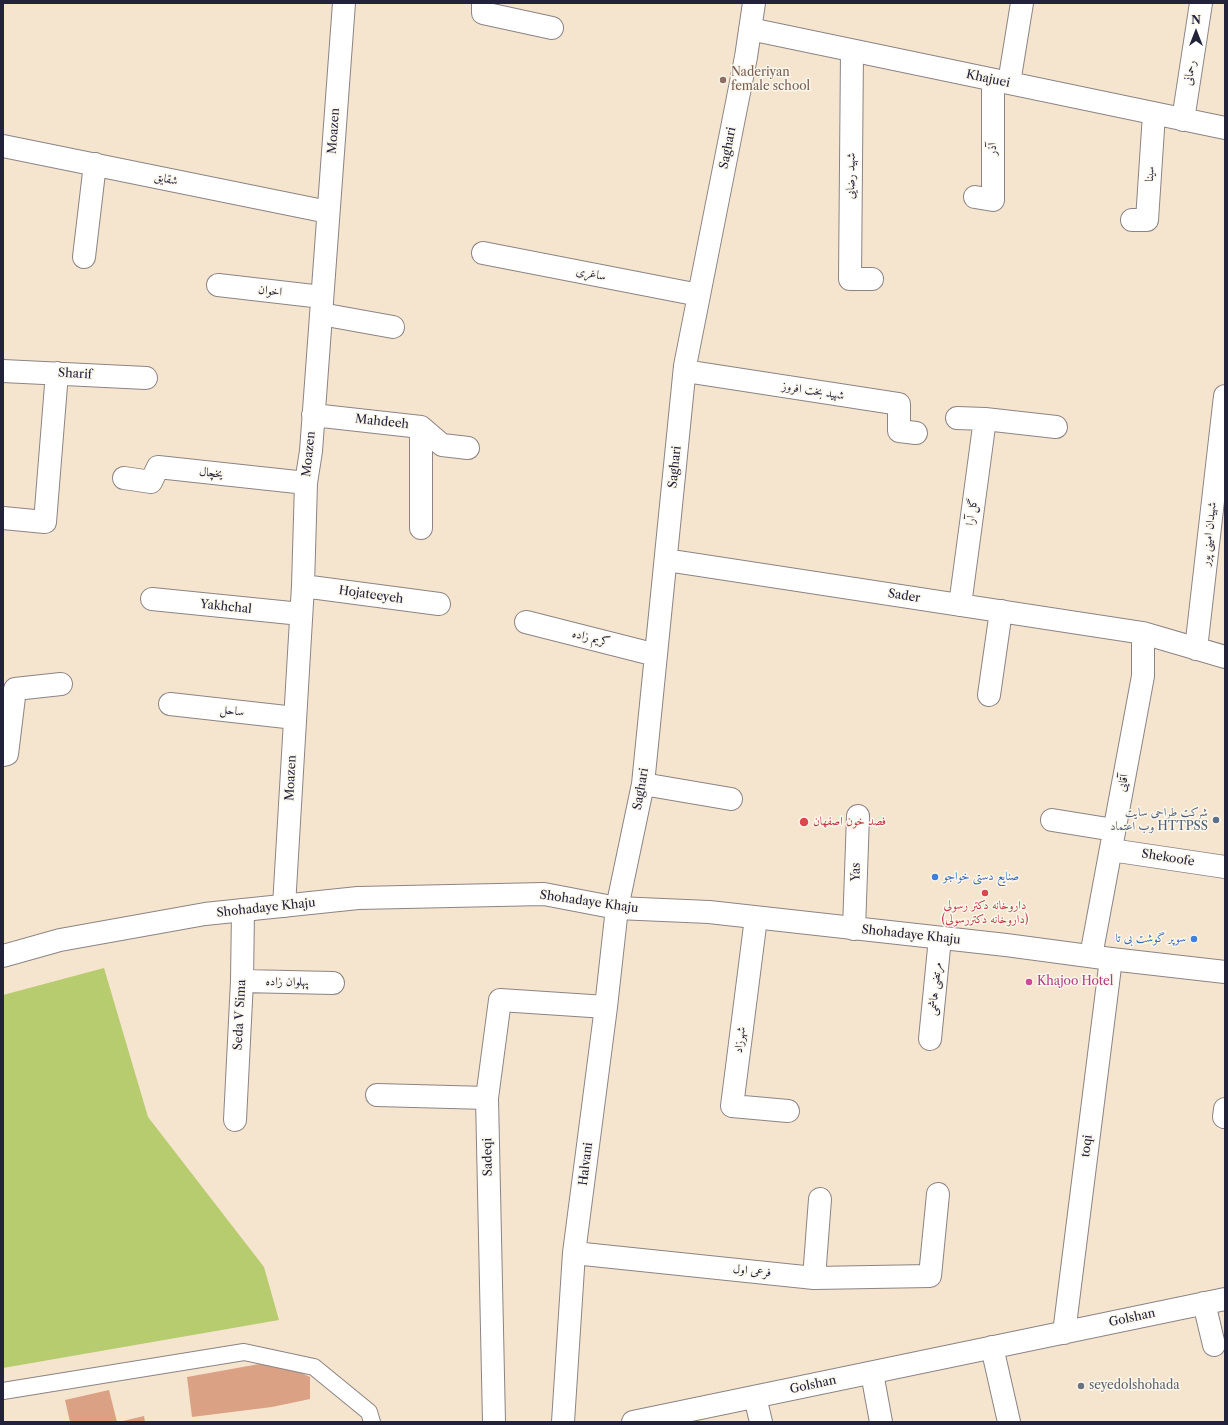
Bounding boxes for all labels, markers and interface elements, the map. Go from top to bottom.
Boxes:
north arrow [1176,12,1216,52]
text: N [1191,13,1201,27]
street label: رحمانی [1181,59,1199,87]
place label: Naderiyan female school [731,66,810,94]
street label: Khajuei [965,67,1011,91]
marker: Naderiyan female school [718,75,728,85]
street label: Moazen [325,108,343,154]
street label: Saghari [717,126,739,170]
street label: آذر [986,143,1000,155]
street label: شهید رضایی [843,153,859,199]
street label: سینا [1142,166,1158,182]
street label: شقایق [153,169,179,189]
street label: ساغری [575,264,607,284]
street label: اخوان [257,282,283,300]
street label: Sharif [58,366,92,382]
street label: شهید بخت افروز [781,379,845,403]
street label: Mahdeeh [354,412,410,432]
street label: Moazen [299,430,319,478]
street label: Saghari [666,445,684,489]
street label: یخچال [198,465,224,481]
street label: گل آرا [963,497,981,527]
street label: شهیدان امینی پور [1198,501,1220,567]
street label: Hojateeyeh [338,583,404,607]
street label: Sader [887,586,921,606]
street label: Yakhchal [199,597,253,617]
street label: کریم زاده [571,626,611,650]
street label: ساحل [219,702,245,720]
street label: Moazen [283,755,299,801]
street label: Saghari [630,767,652,811]
street label: آقایی [1114,773,1132,793]
place label: شرکت طراحی سایت وب اعتماد HTTPSS [1110,806,1208,834]
place label: فصد خون اصفهان [813,815,886,829]
marker: شرکت طراحی سایت وب اعتماد HTTPSS [1211,815,1221,825]
marker: فصد خون اصفهان [798,816,810,828]
street label: Shekoofe [1140,847,1196,869]
street label: Yas [848,862,864,882]
place label: صنایع دستی خواجو [943,870,1019,884]
marker: صنایع دستی خواجو [930,872,940,882]
street label: Shohadaye Khaju [539,888,639,916]
marker: داروخانه دکتر رسولی (داروخانه دکتررسولی) [980,888,990,898]
street label: Shohadaye Khaju [216,896,316,920]
place label: داروخانه دکتر رسولی (داروخانه دکتررسولی) [942,899,1028,927]
street label: Shohadaye Khaju [861,923,961,947]
place label: سوپر گوشت بی تا [1115,932,1186,946]
marker: سوپر گوشت بی تا [1189,934,1199,944]
street label: مرتضی هاشمی [925,962,945,1016]
street label: پهلوان زاده [265,974,309,990]
place label: Khajoo Hotel [1037,975,1113,989]
marker: Khajoo Hotel [1024,977,1034,987]
street label: Seda V Sima [231,979,249,1051]
street label: شهرزاد [731,1026,749,1054]
street label: toqi [1078,1134,1096,1158]
street label: Sadeqi [480,1138,496,1176]
street label: Halvani [576,1141,596,1187]
street label: فرعی اول [732,1262,772,1280]
street label: Golshan [1107,1306,1157,1330]
street label: Golshan [788,1373,838,1397]
place label: seyedolshohada [1089,1379,1180,1393]
marker: seyedolshohada [1076,1381,1086,1391]

